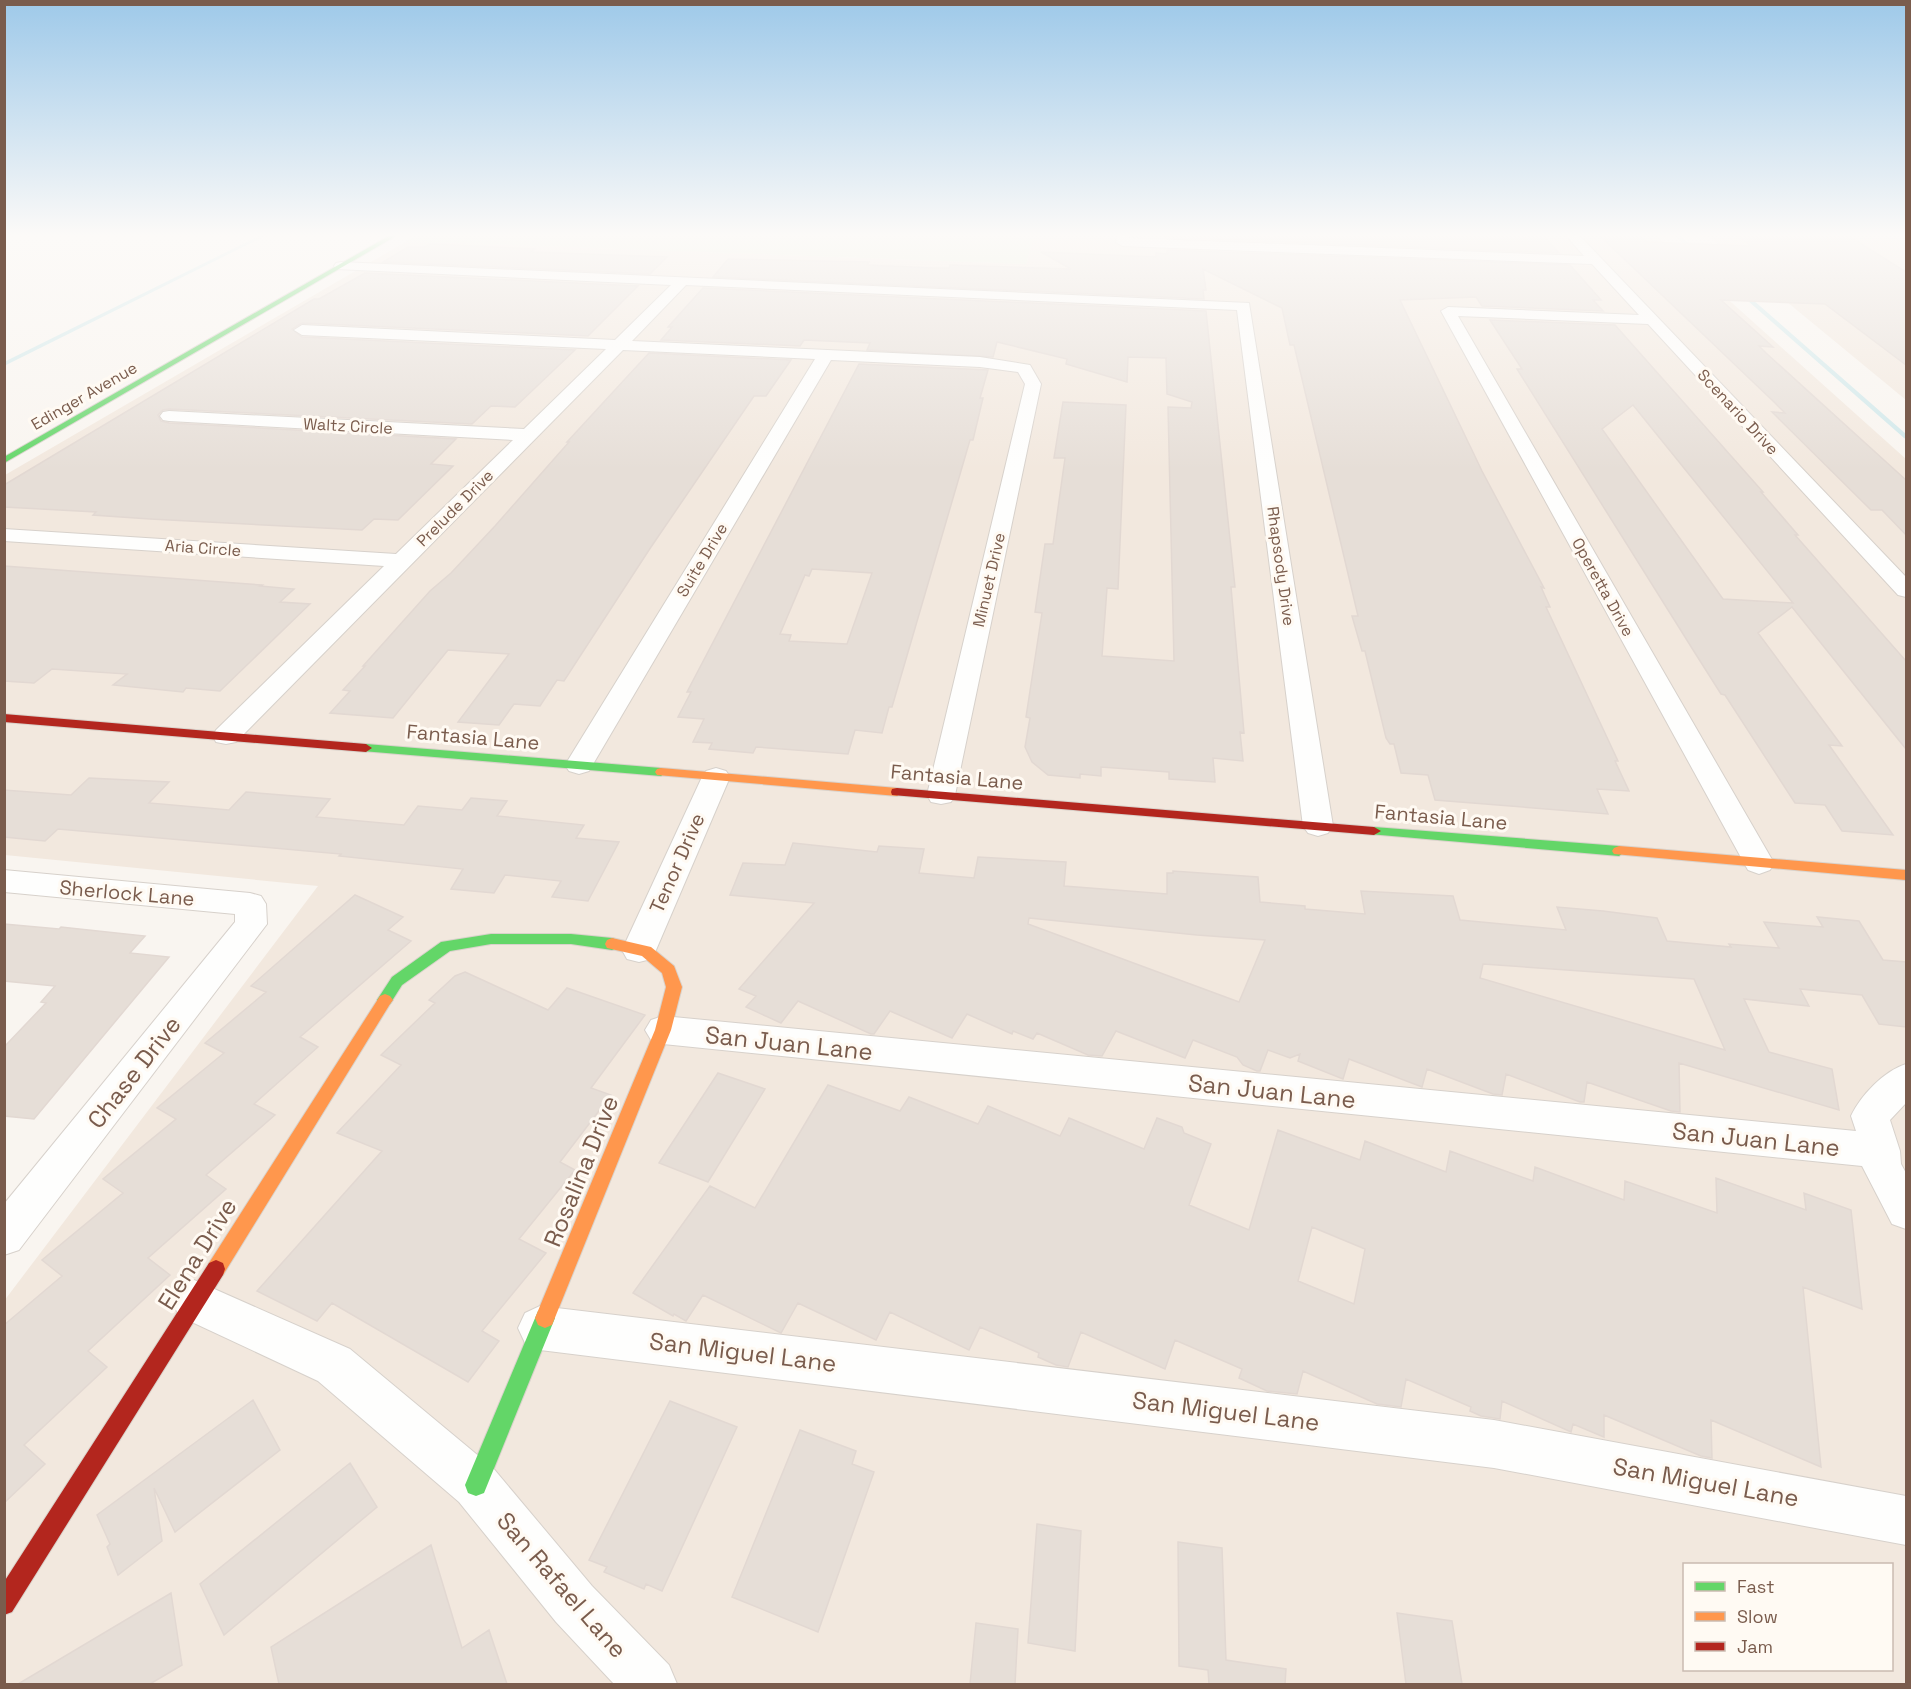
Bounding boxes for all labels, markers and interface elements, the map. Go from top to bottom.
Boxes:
street label: Edinger Avenue [27,357,141,435]
street label: Scenario Drive [1693,365,1783,459]
street label: Waltz Circle [303,413,393,439]
street label: Prelude Drive [412,465,498,551]
street label: Rhapsody Drive [1262,505,1300,627]
street label: Suite Drive [672,519,732,601]
street label: Minuet Drive [968,531,1010,629]
street label: Operetta Drive [1567,534,1639,640]
street label: Aria Circle [164,535,242,561]
street label: Fantasia Lane [405,718,541,756]
street label: Fantasia Lane [889,758,1025,796]
street label: Fantasia Lane [1373,798,1509,836]
street label: Tenor Drive [643,809,711,917]
street label: Sherlock Lane [58,874,196,912]
street label: Chase Drive [80,1010,188,1134]
street label: San Juan Lane [704,1019,874,1067]
street label: San Juan Lane [1187,1067,1357,1115]
street label: Rosalina Drive [537,1091,625,1251]
street label: San Juan Lane [1671,1115,1841,1163]
street label: Elena Drive [151,1192,243,1316]
street label: San Miguel Lane [648,1325,838,1379]
street label: San Miguel Lane [1131,1384,1321,1438]
street label: San Miguel Lane [1611,1450,1801,1514]
street label: San Rafael Lane [490,1506,634,1664]
legend [1683,1563,1893,1671]
text: Fast [1737,1575,1774,1598]
text: Slow [1737,1605,1778,1628]
text: Jam [1737,1635,1773,1658]

